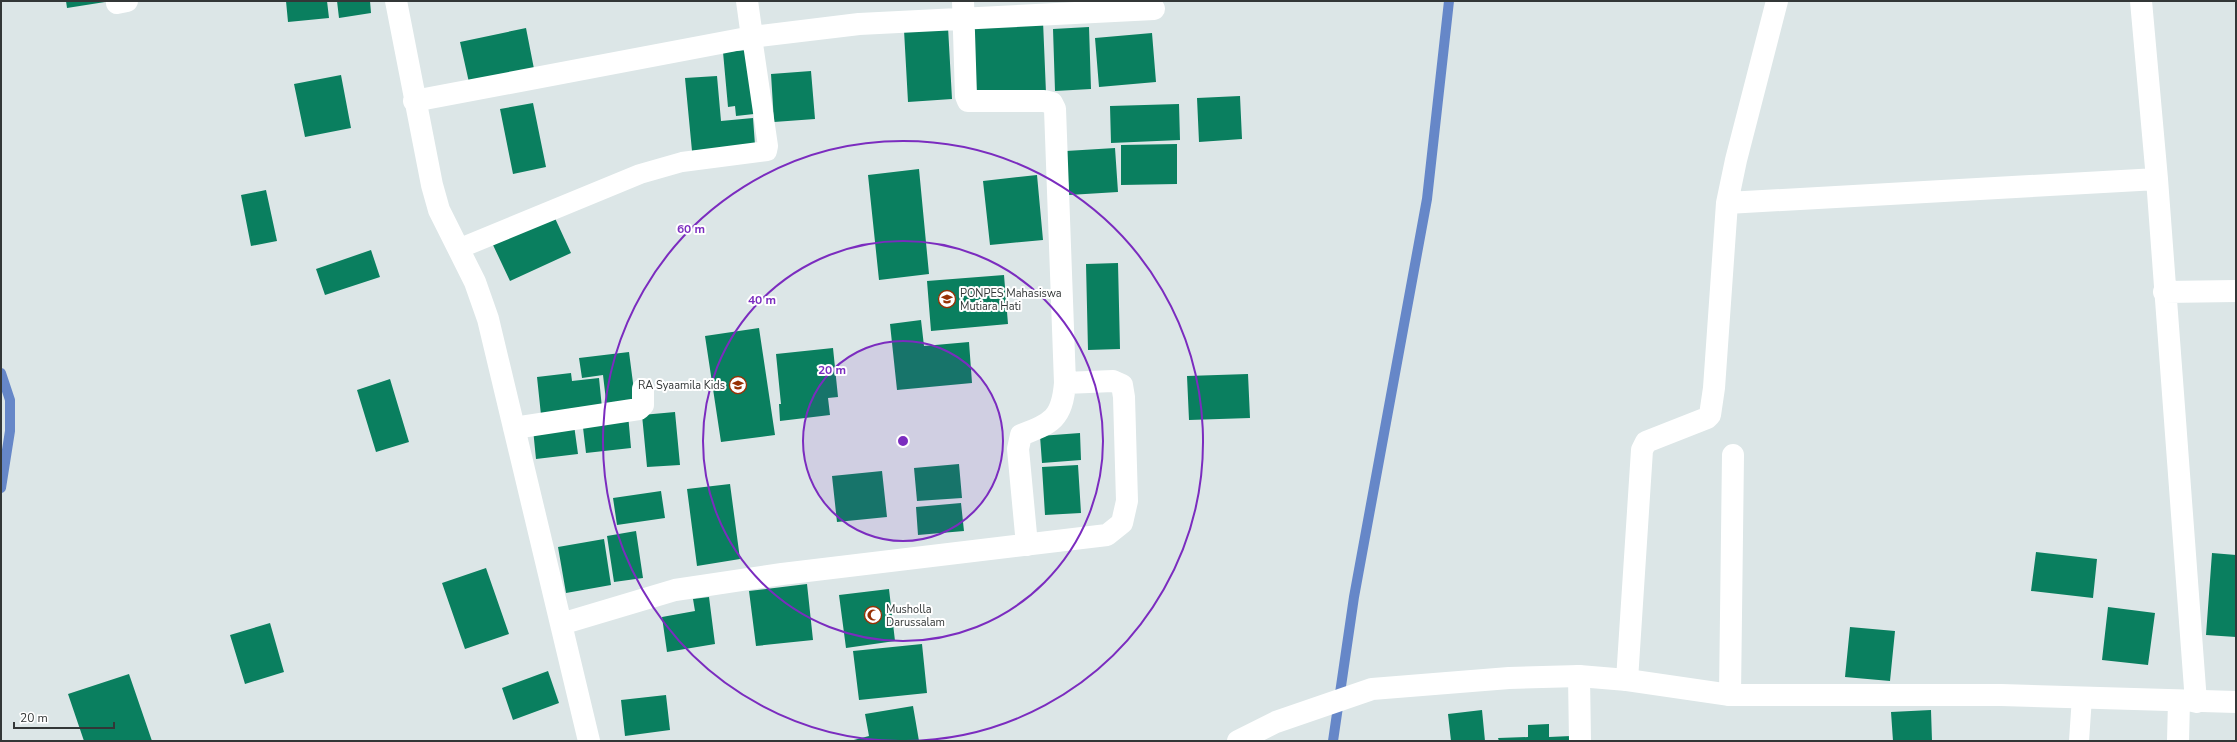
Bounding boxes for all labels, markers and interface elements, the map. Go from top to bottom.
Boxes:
text: 60 m [677,221,705,237]
place label: PONPES Mahasiswa Mutiara Hati [960,286,1062,314]
school or university icon: PONPES Mahasiswa Mutiara Hati [937,289,957,309]
text: 40 m [748,292,776,308]
text: 20 m [818,362,846,378]
school or university icon: RA Syaamila Kids [728,375,748,395]
place label: RA Syaamila Kids [638,378,725,393]
centre of rings [896,434,910,448]
place label: Musholla Darussalam [886,602,945,630]
mosque icon: Musholla Darussalam [863,605,883,625]
scale bar [14,704,114,730]
text: 20 m [20,710,48,726]

